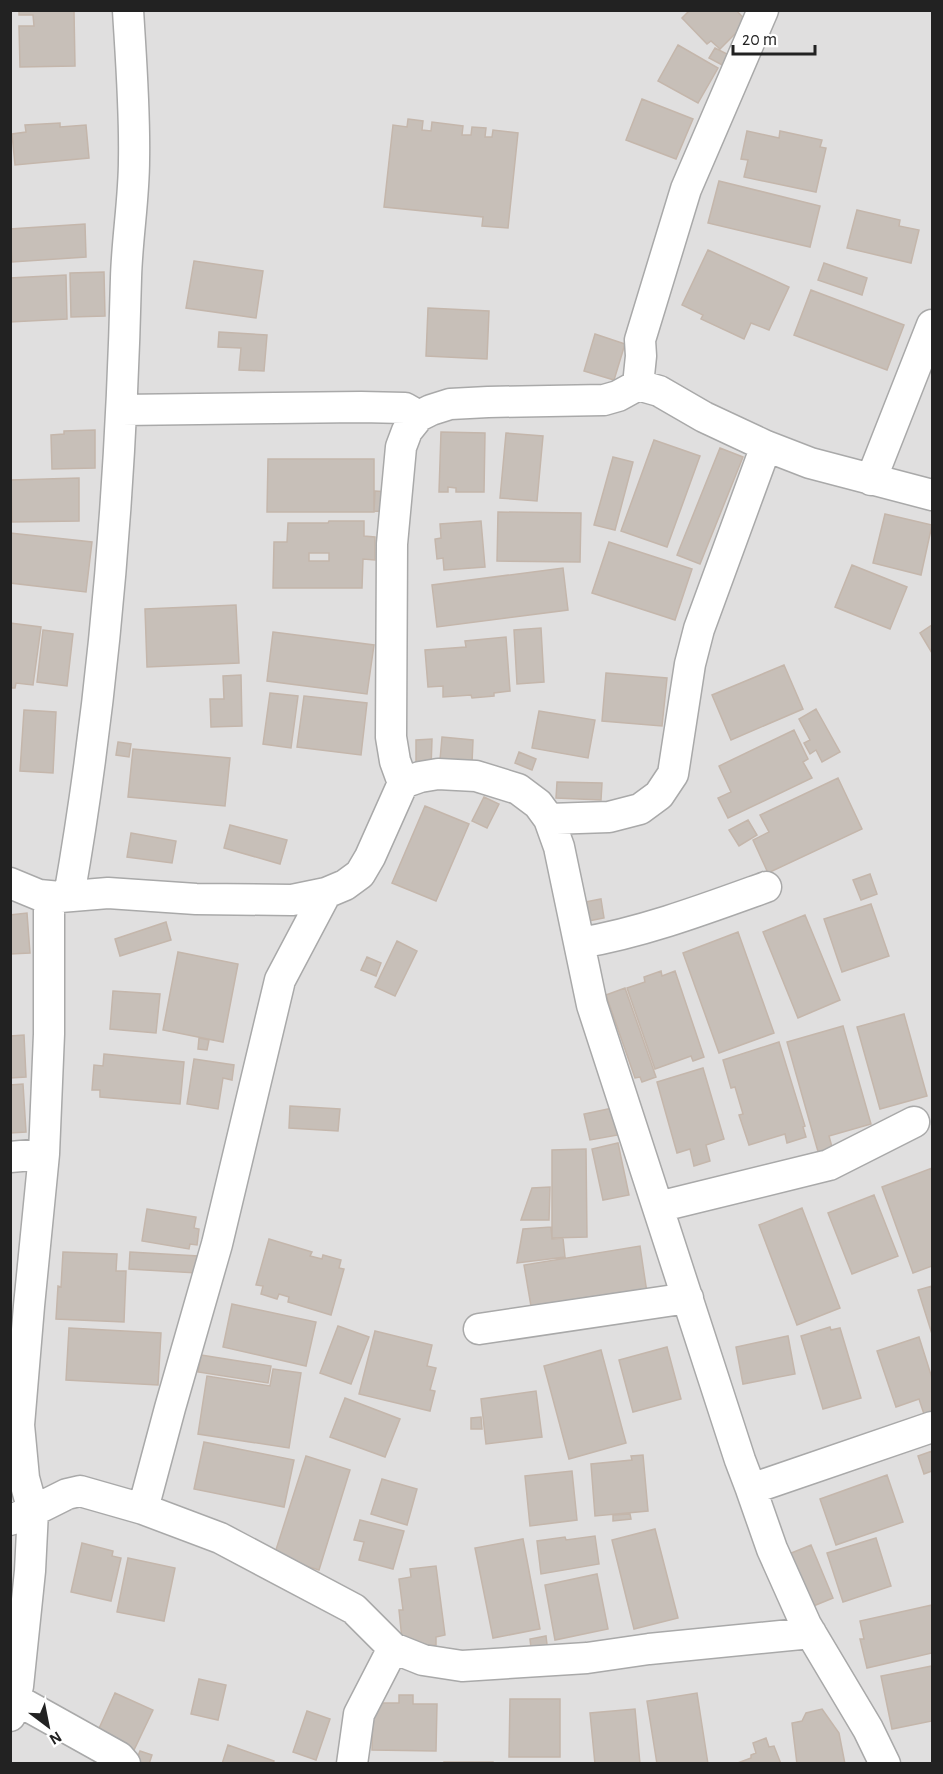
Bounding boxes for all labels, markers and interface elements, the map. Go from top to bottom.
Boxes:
scale bar [733,18,816,56]
text: 20 m [742,31,777,49]
north arrow [18,1696,78,1756]
text: N [46,1728,64,1748]

